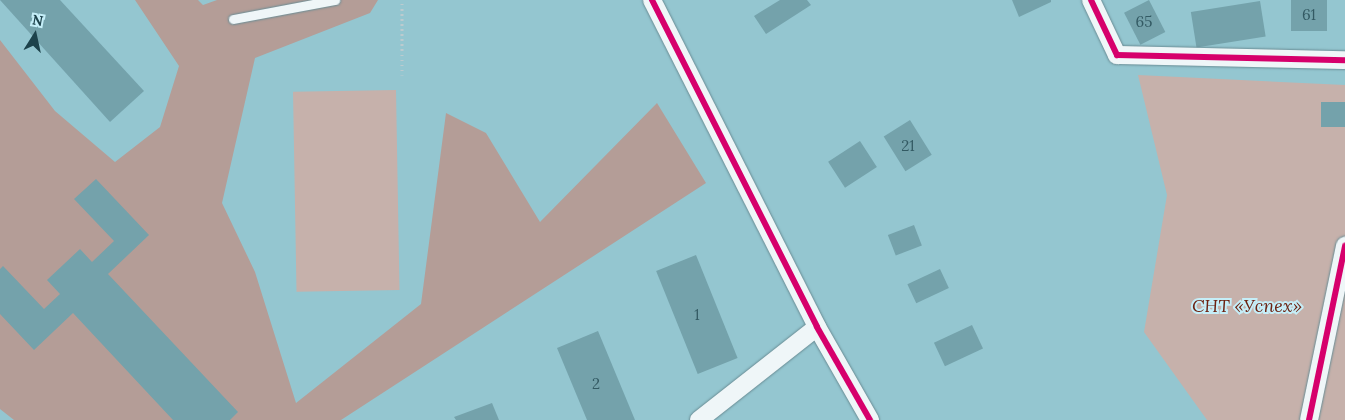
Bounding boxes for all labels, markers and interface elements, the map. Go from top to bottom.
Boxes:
house number: 61 [1302,6,1316,24]
north arrow [10,10,60,60]
text: N [31,10,44,30]
house number: 65 [1136,13,1152,31]
house number: 21 [901,137,915,155]
park label: СНТ «Успех» [1192,295,1302,317]
house number: 1 [694,306,700,324]
house number: 2 [592,375,600,393]

